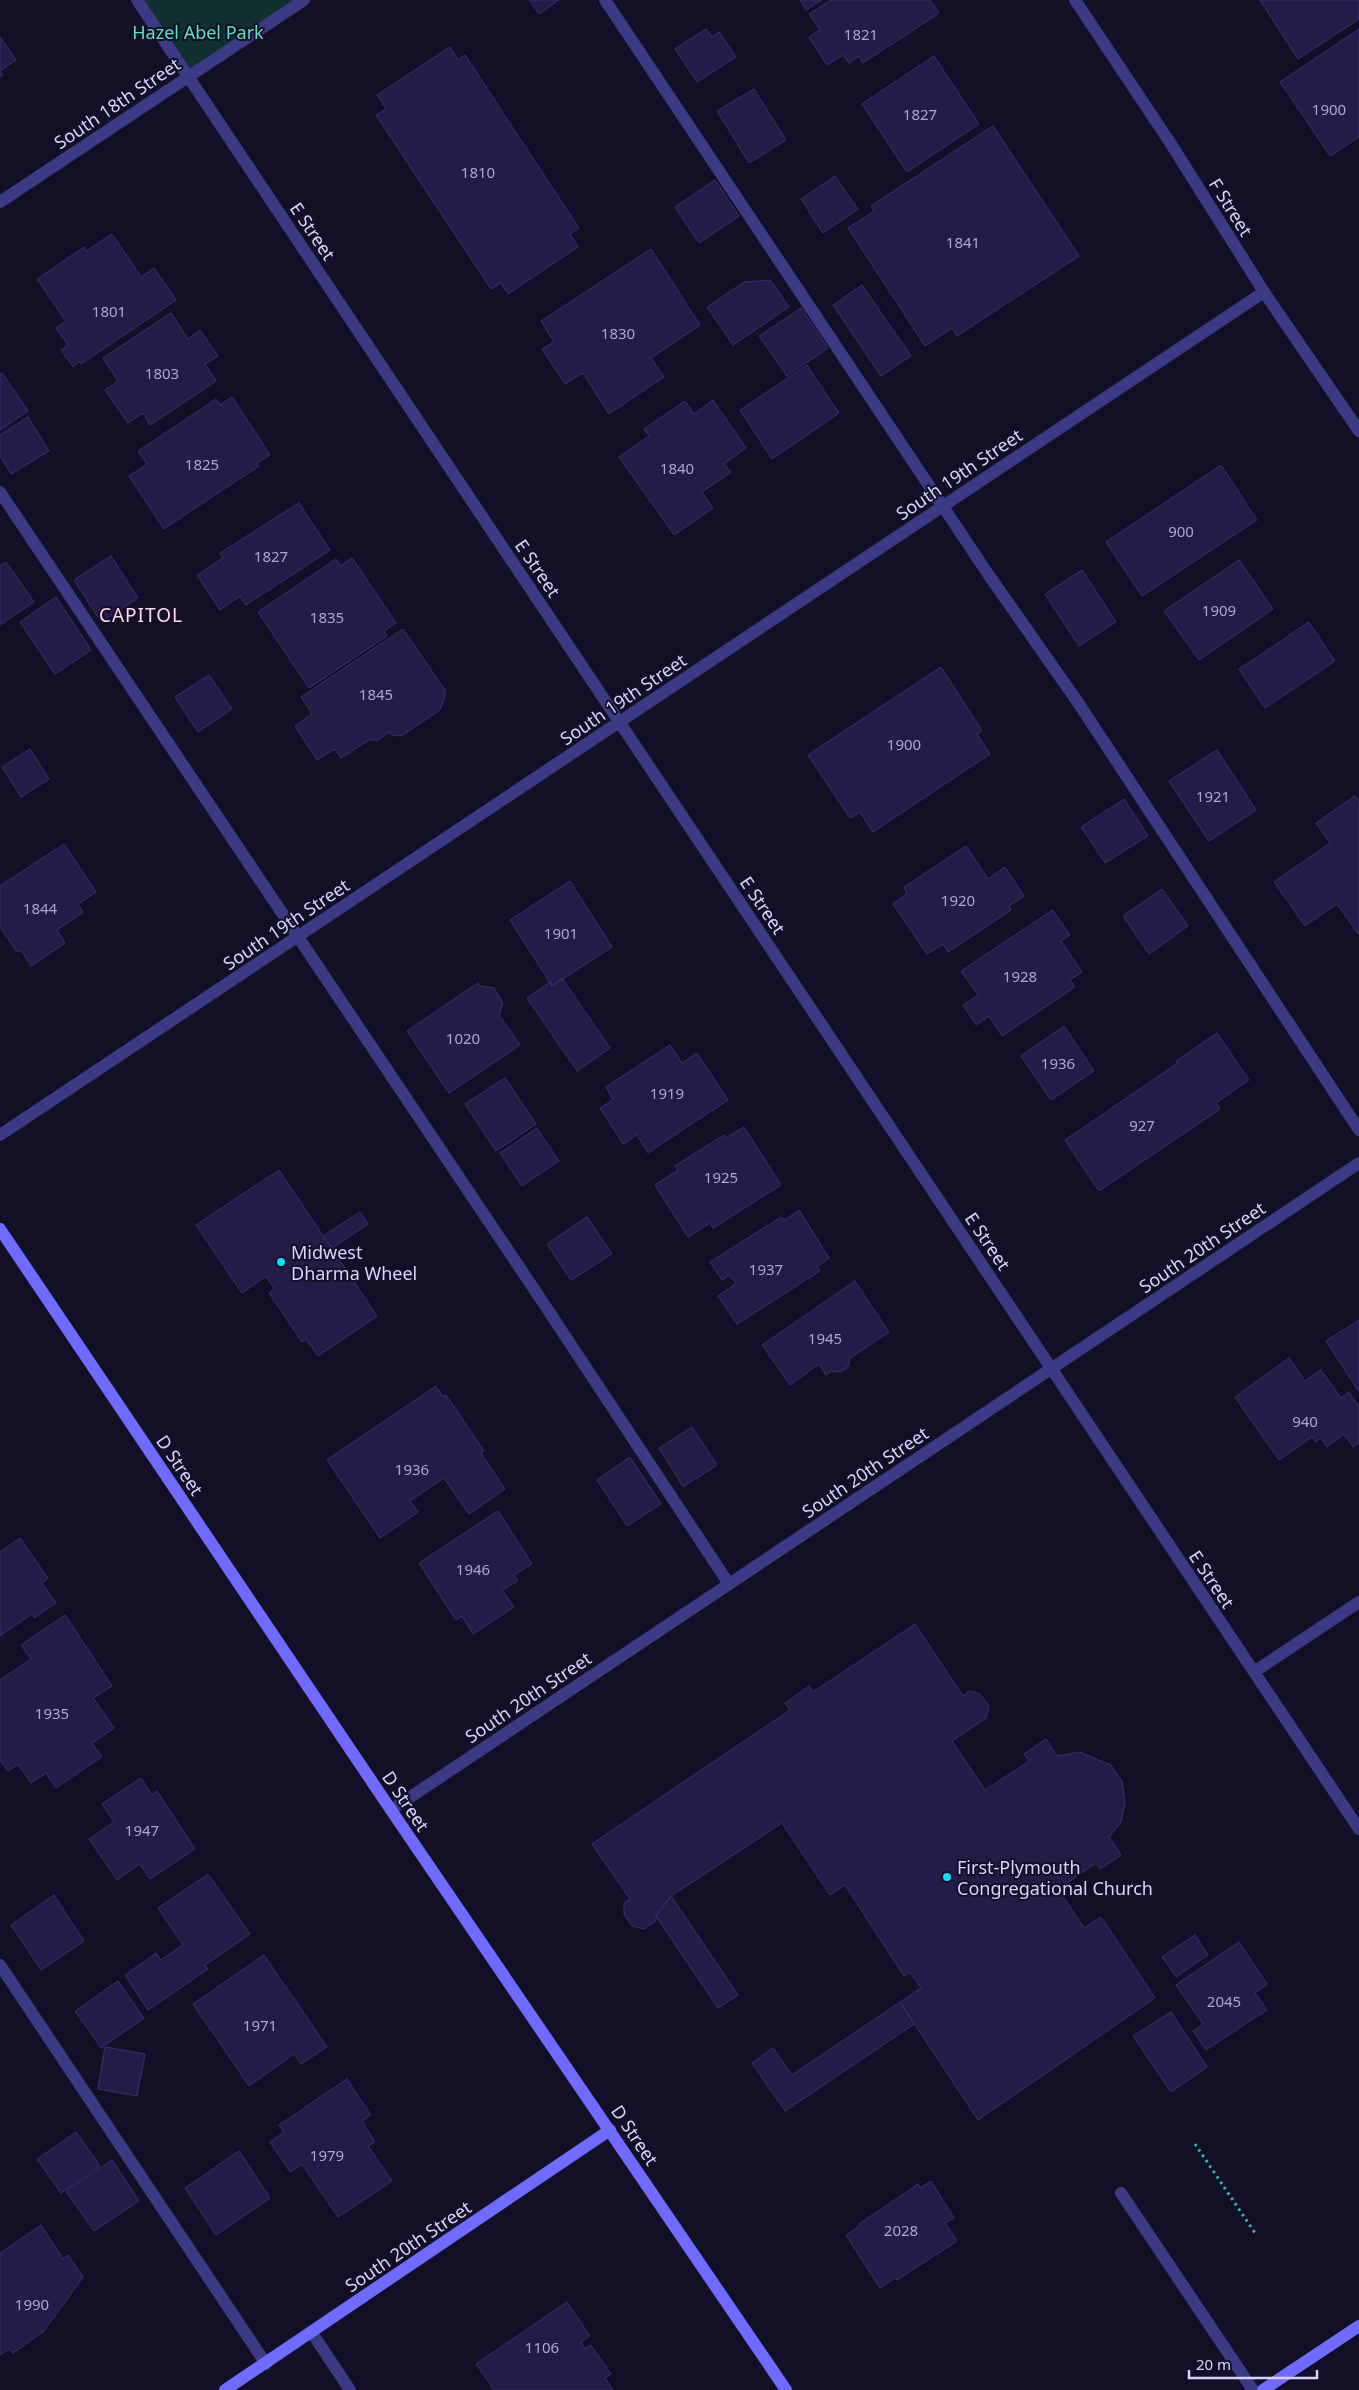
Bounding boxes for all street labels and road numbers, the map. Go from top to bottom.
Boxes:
street label: South 18th Street [49,52,185,154]
street label: F Street [1204,173,1258,241]
street label: E Street [285,197,341,265]
street label: South 19th Street [891,423,1027,525]
street label: E Street [510,534,566,602]
street label: South 19th Street [555,648,691,750]
street label: E Street [735,871,791,939]
street label: South 19th Street [218,873,354,975]
street label: South 20th Street [1134,1196,1270,1298]
street label: E Street [960,1207,1016,1275]
street label: South 20th Street [797,1421,933,1523]
street label: D Street [151,1430,209,1500]
street label: E Street [1184,1545,1240,1613]
street label: South 20th Street [460,1646,596,1748]
street label: D Street [377,1766,435,1836]
street label: D Street [606,2100,664,2170]
street label: South 20th Street [340,2195,476,2297]

